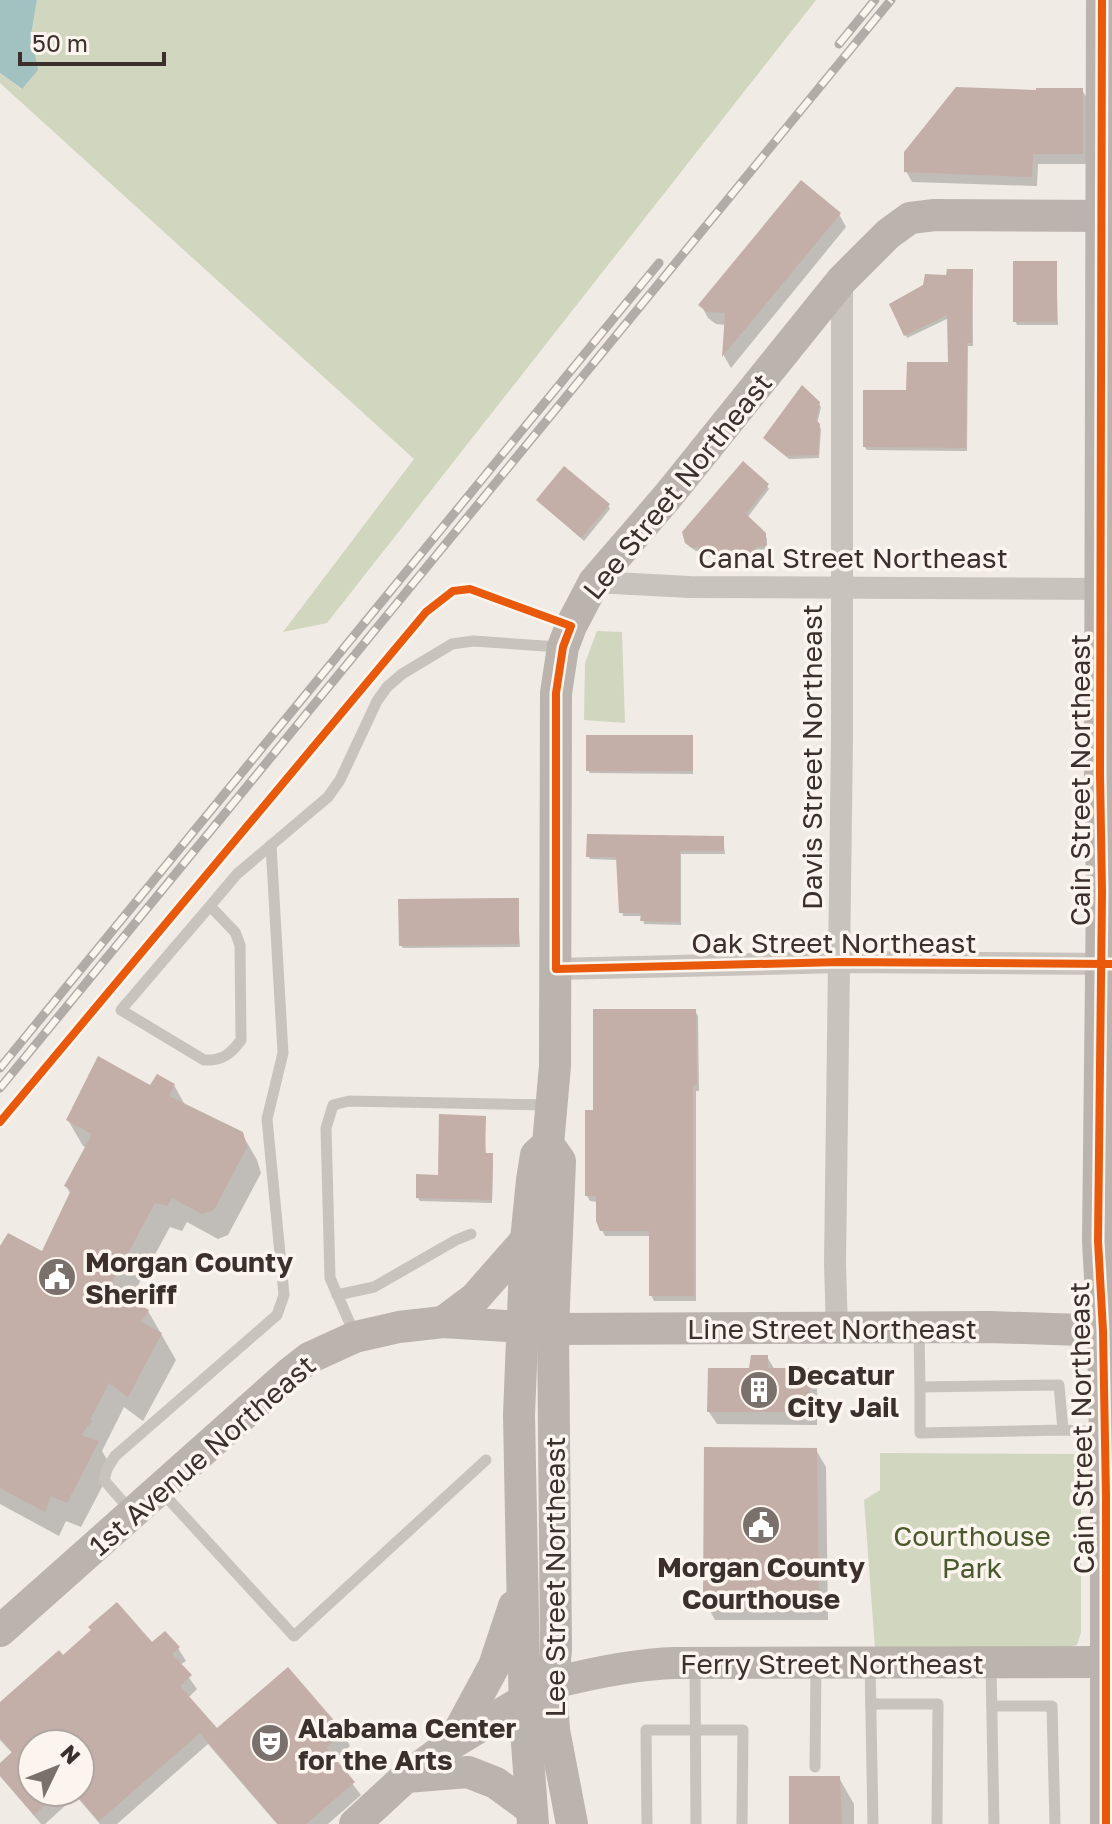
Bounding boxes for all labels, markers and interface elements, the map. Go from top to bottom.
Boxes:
scale bar [20,16,164,66]
text: 50 m [32,28,88,57]
street label: Lee Street Northeast [576,366,778,606]
street label: Canal Street Northeast [698,541,1008,574]
street label: Davis Street Northeast [795,604,828,910]
street label: Cain Street Northeast [1063,634,1096,926]
street label: Oak Street Northeast [691,926,977,959]
place label: Morgan County Sheriff [85,1245,293,1310]
public building icon: Morgan County Sheriff [36,1256,78,1298]
street label: Cain Street Northeast [1062,1281,1100,1575]
street label: Line Street Northeast [687,1312,977,1345]
street label: 1st Avenue Northeast [82,1348,322,1562]
place label: Decatur City Jail [787,1358,899,1423]
building icon: Decatur City Jail [738,1369,780,1411]
street label: Lee Street Northeast [538,1436,571,1718]
public building icon: Morgan County Courthouse [740,1504,782,1546]
park label: Courthouse Park [893,1519,1051,1584]
place label: Morgan County Courthouse [657,1550,865,1615]
street label: Ferry Street Northeast [680,1647,984,1680]
place label: Alabama Center for the Arts [298,1711,516,1776]
theatre icon: Alabama Center for the Arts [249,1722,291,1764]
north arrow [16,1728,96,1808]
text: N [55,1739,87,1769]

